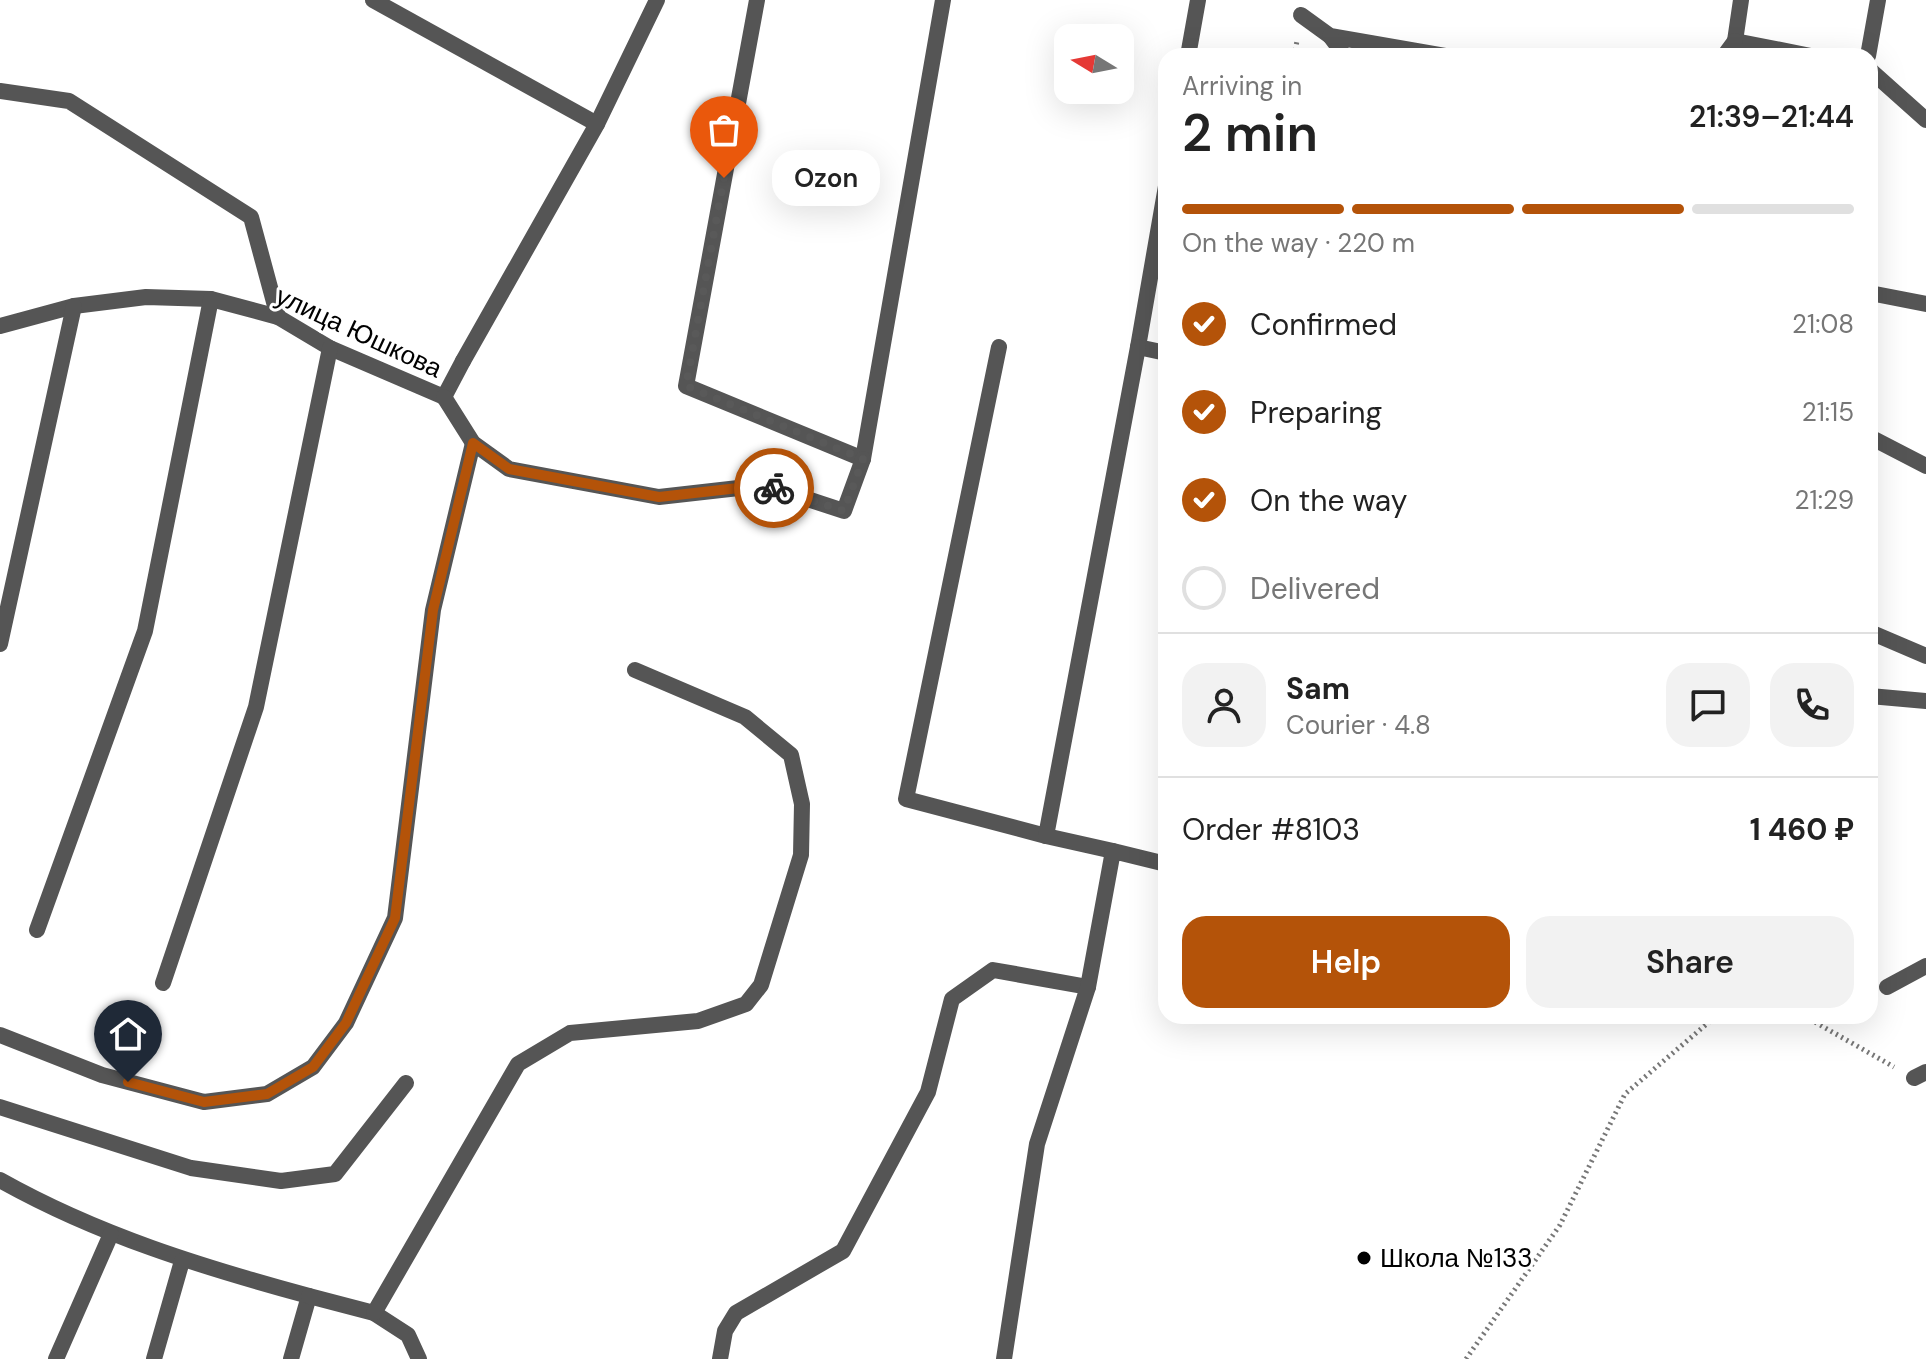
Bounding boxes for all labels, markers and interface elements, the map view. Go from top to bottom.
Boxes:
north arrow [1054,24,1134,104]
map controls [1054,24,1134,104]
text: Arriving in [1182,69,1302,103]
pin [690,96,758,178]
text: 21:39–21:44 [1689,97,1854,136]
text: 2 min [1182,99,1318,167]
icon: bag [702,108,746,152]
callout: Ozon [772,150,880,206]
text: Ozon [794,161,858,195]
text: On the way · 220 m [1182,226,1415,260]
street label: улица Юшкова [270,279,448,386]
icon: check [1182,302,1226,346]
text: Confirmed [1250,305,1397,344]
text: 21:08 [1792,307,1854,341]
icon: check [1182,390,1226,434]
text: Preparing [1250,393,1382,432]
text: 21:15 [1802,395,1854,429]
courier [734,448,814,528]
icon: bike [752,466,796,510]
icon: check [1182,478,1226,522]
text: On the way [1250,481,1407,520]
text: 21:29 [1795,483,1854,517]
text: Delivered [1250,569,1380,608]
button: person [1182,663,1266,747]
button: chat [1666,663,1750,747]
button: phone [1770,663,1854,747]
text: Sam [1286,669,1350,708]
text: Courier · 4.8 [1286,708,1431,742]
text: Order #8103 [1182,810,1360,849]
text: 1 460 ₽ [1750,810,1854,849]
button: Help [1182,916,1510,1008]
button: Share [1526,916,1854,1008]
pin [94,1000,162,1082]
icon: home [106,1012,150,1056]
place label: Школа №133 [1380,1241,1533,1275]
marker: Школа №133 [1355,1249,1373,1267]

